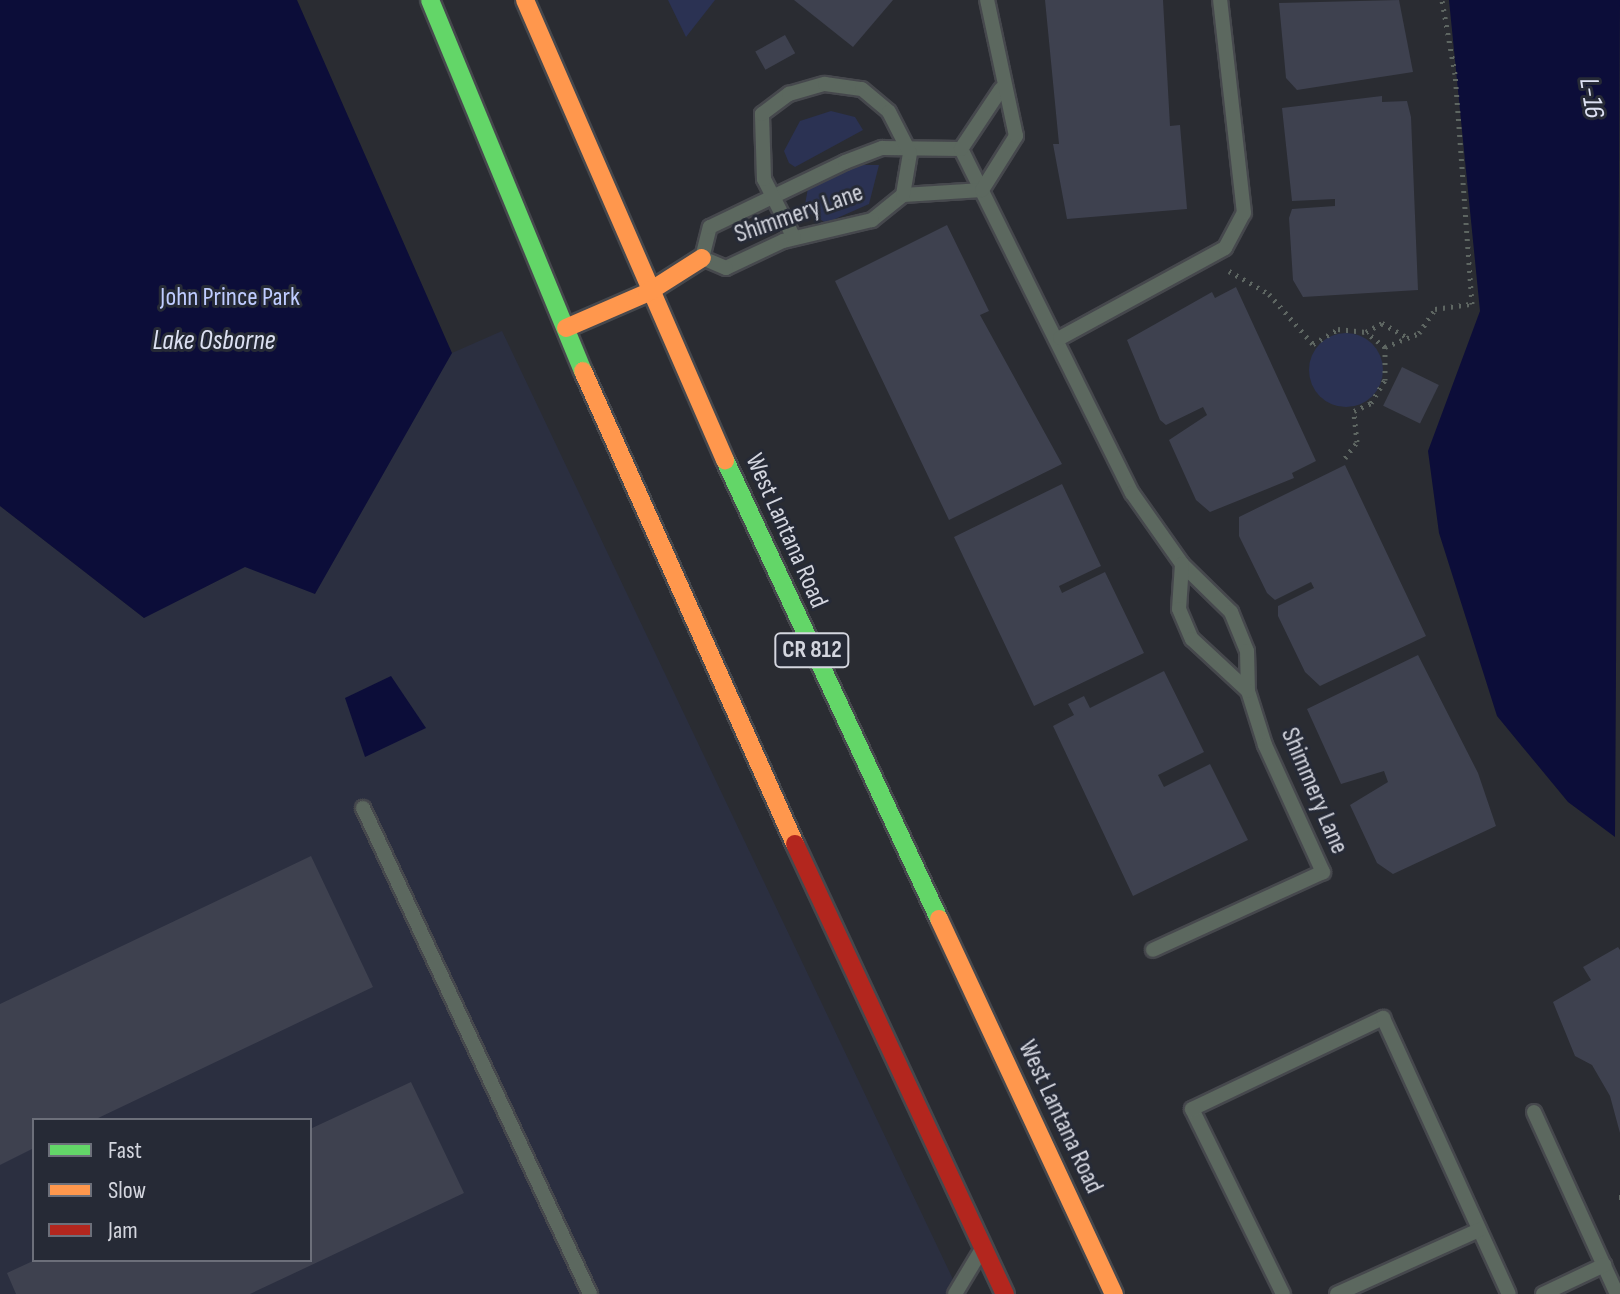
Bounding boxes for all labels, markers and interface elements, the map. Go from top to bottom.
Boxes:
water label: L-16 [1571,75,1611,121]
street label: Shimmery Lane [731,177,867,251]
park label: John Prince Park [160,282,300,314]
water label: Lake Osborne [152,324,276,358]
street label: West Lantana Road [738,449,834,613]
road number: CR 812 [774,630,850,670]
street label: Shimmery Lane [1273,723,1355,859]
street label: West Lantana Road [1011,1035,1109,1199]
legend [32,1118,312,1262]
text: Fast [108,1136,142,1165]
text: Slow [108,1176,146,1205]
text: Jam [108,1216,138,1245]

